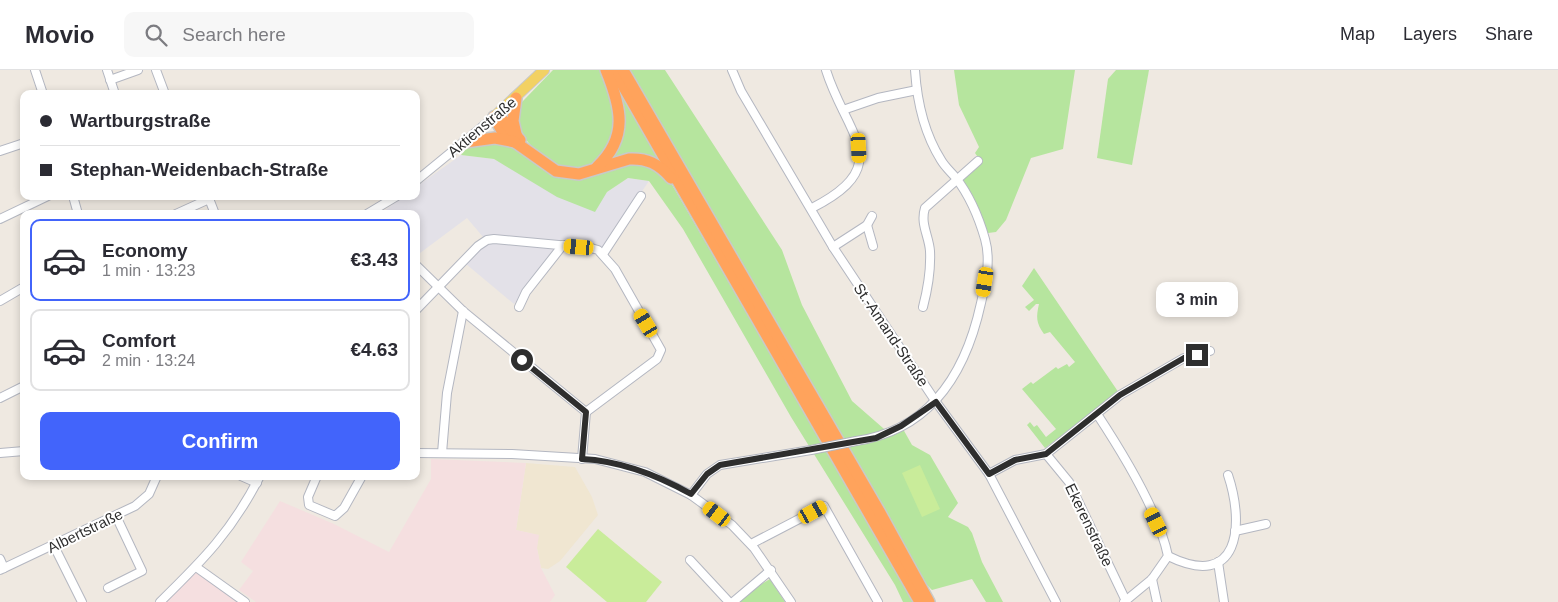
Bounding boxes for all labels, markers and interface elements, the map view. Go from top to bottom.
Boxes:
search box [124,12,474,57]
text: Movio [25,21,94,48]
icon: search [142,21,170,49]
text: Search here [182,24,286,45]
text: Map [1340,24,1375,44]
text: Layers [1403,24,1457,44]
text: Share [1485,24,1533,44]
street label: Aktienstraße [444,93,519,160]
text: Wartburgstraße [70,110,211,131]
car [850,133,867,163]
text: Stephan-Weidenbach-Straße [70,159,328,180]
icon: car [42,238,87,283]
car [563,238,594,256]
text: Economy [102,240,188,261]
text: €3.43 [350,249,398,270]
text: 1 min · 13:23 [102,262,195,279]
car [975,266,994,298]
street label: St.-Amand-Straße [851,280,932,390]
callout: 3 min [1156,282,1238,318]
text: 3 min [1176,291,1218,308]
car [631,306,660,340]
icon: car [42,328,87,373]
text: Comfort [102,330,176,351]
text: €4.63 [350,339,398,360]
route end [1186,344,1208,366]
route start [511,349,533,371]
text: 2 min · 13:24 [102,352,195,369]
button: Confirm [40,412,400,470]
street label: Ekerenstraße [1062,481,1117,569]
car [796,498,829,526]
car [700,499,733,529]
street label: Albertstraße [44,505,125,556]
car [1142,505,1169,539]

